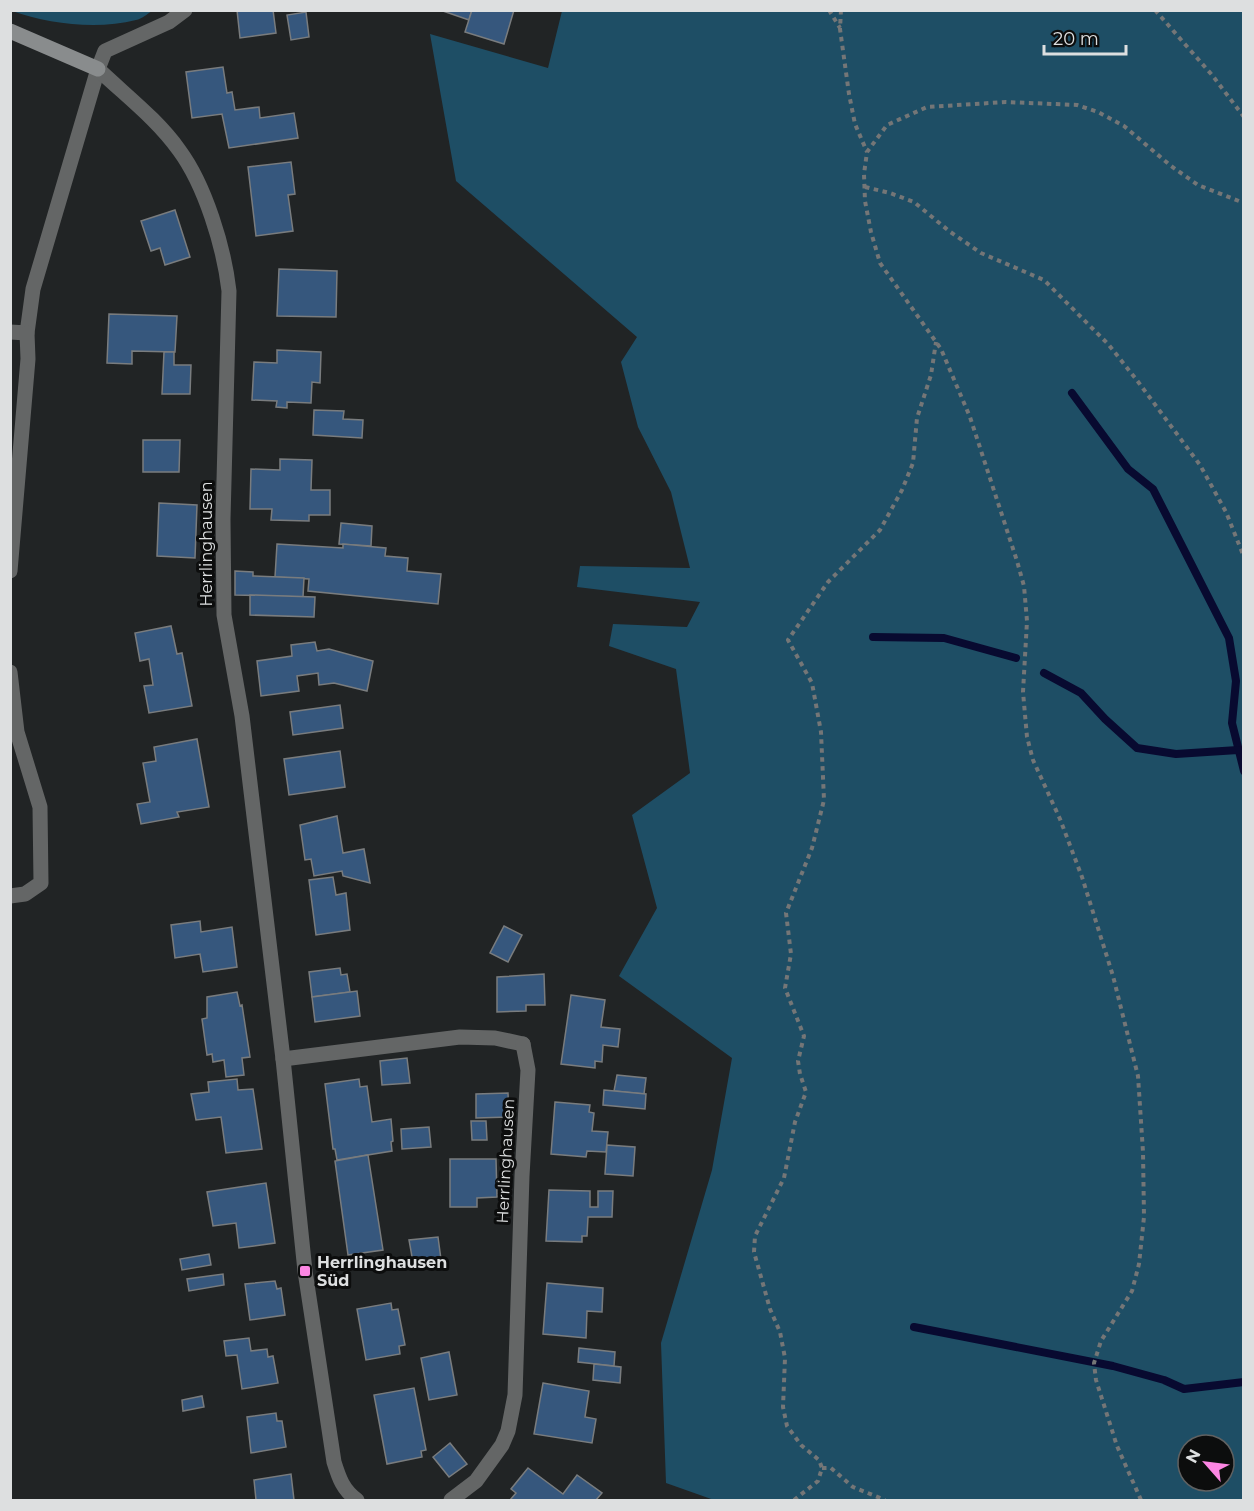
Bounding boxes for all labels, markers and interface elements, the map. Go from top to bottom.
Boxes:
scale bar [1044,18,1126,56]
text: 20 m [1053,28,1099,50]
street label: Herrlinghausen [197,482,216,606]
street label: Herrlinghausen [493,1098,518,1224]
place label: Herrlinghausen Süd [317,1253,447,1290]
marker: Herrlinghausen Süd [298,1264,312,1278]
north arrow [1176,1433,1236,1493]
text: N [1182,1446,1205,1466]

